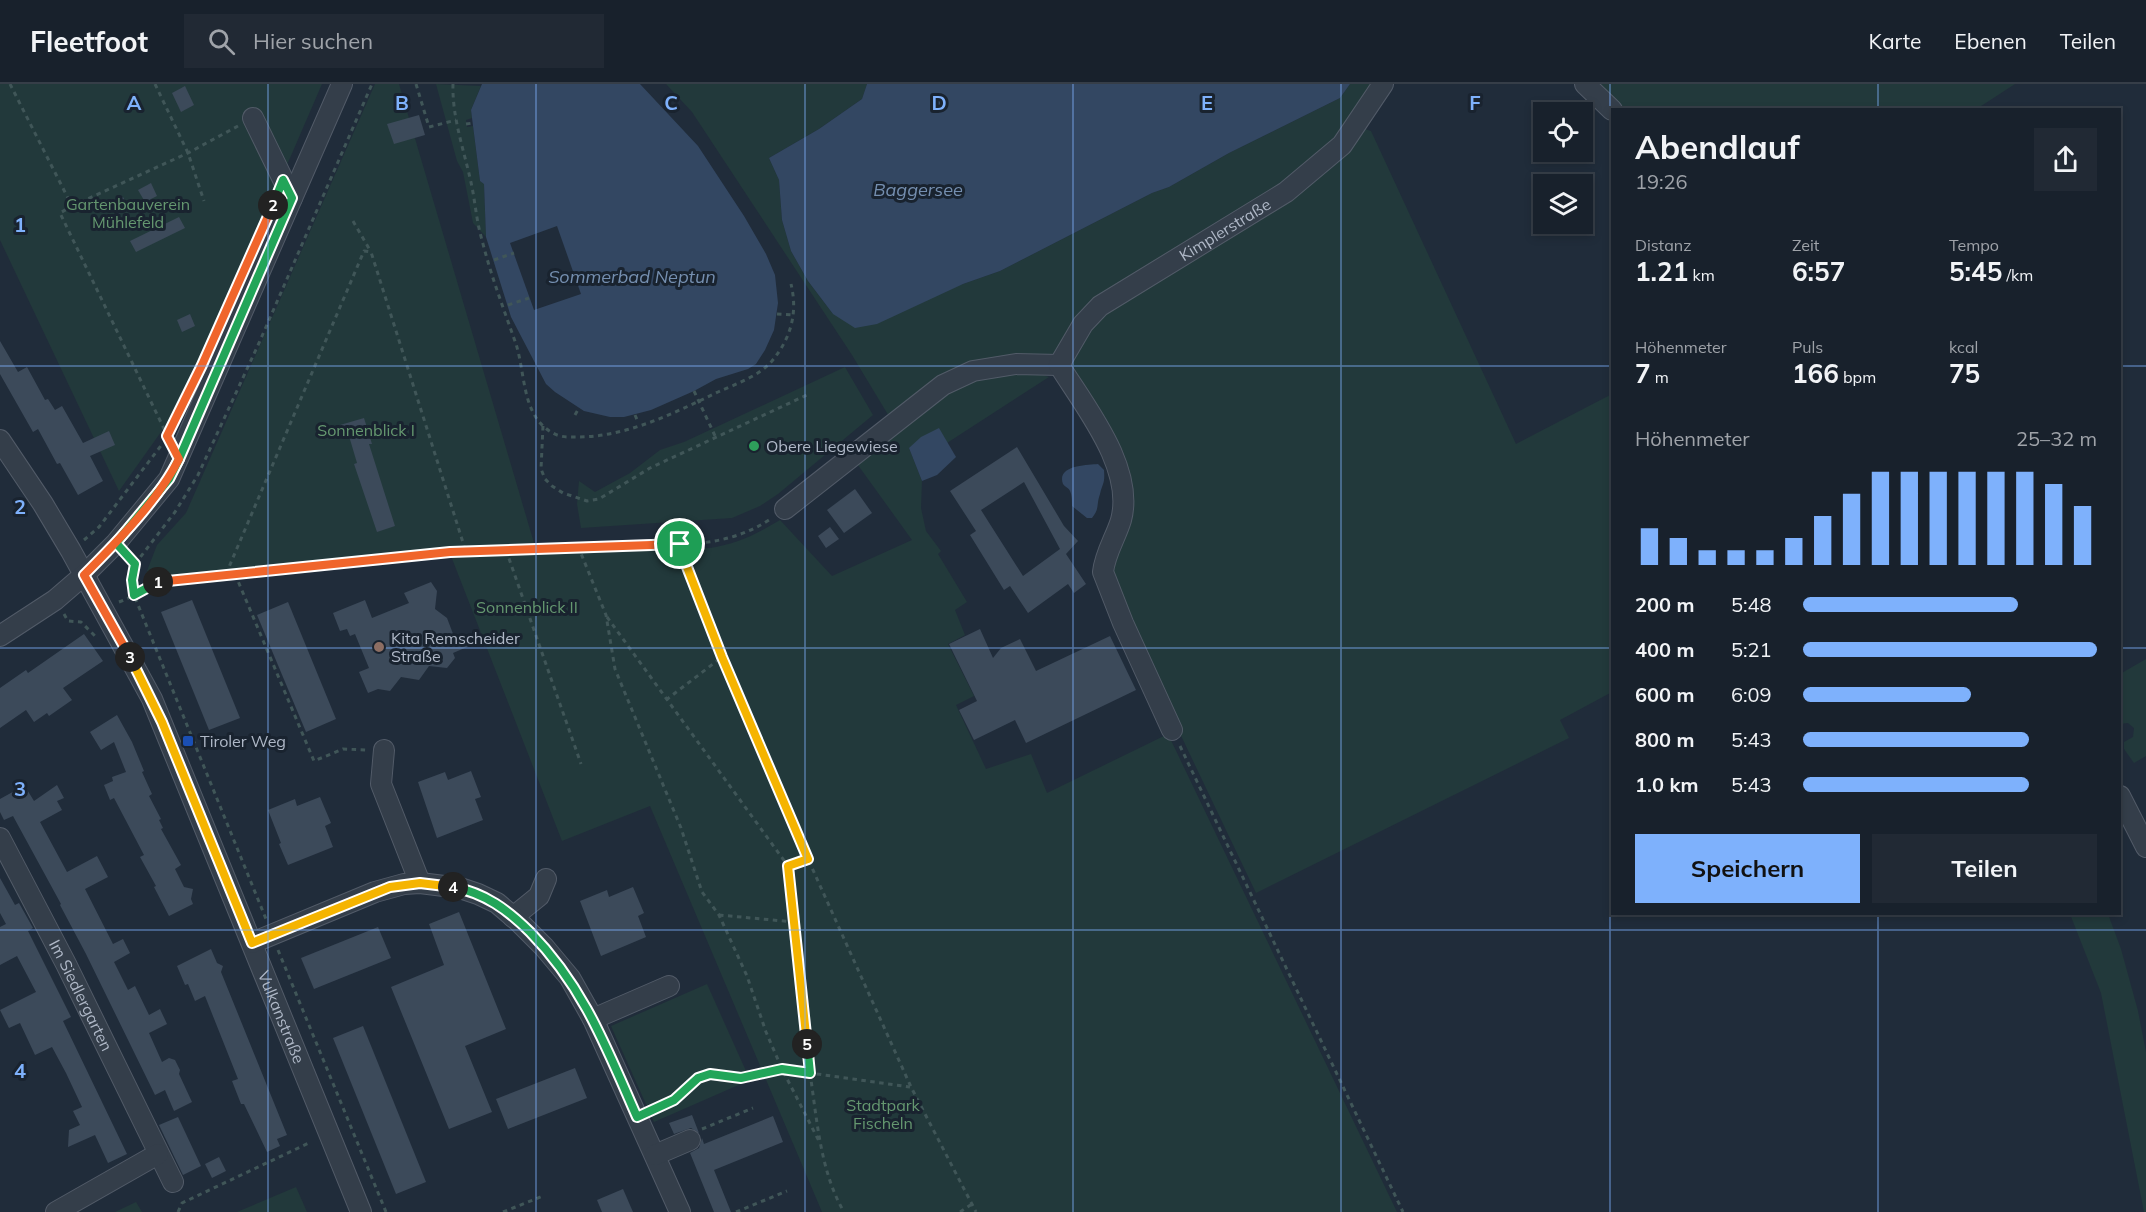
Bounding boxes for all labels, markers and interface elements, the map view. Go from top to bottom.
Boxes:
search box [184,14,604,68]
text: Fleetfoot [30,24,148,59]
icon: search [205,25,238,58]
text: Hier suchen [253,27,373,55]
text: Karte [1869,28,1921,54]
text: Ebenen [1954,28,2027,54]
text: Teilen [2060,28,2116,54]
text: A [127,90,142,115]
text: B [395,90,409,115]
text: C [664,90,678,115]
text: D [931,90,947,115]
text: E [1201,90,1213,115]
text: F [1469,90,1481,115]
map controls [1533,102,1593,234]
button: locate [1533,102,1593,162]
text: Abendlauf [1635,126,1800,167]
button: share [2034,128,2097,191]
text: 19:26 [1635,169,1688,194]
button: layers [1533,174,1593,234]
water label: Baggersee [873,178,963,201]
pin: 2 [258,190,288,220]
park label: Gartenbauverein Mühlefeld [66,194,190,232]
street label: Kimplerstraße [1175,194,1274,265]
text: 2 [268,195,278,215]
text: 1 [14,212,26,237]
text: Distanz [1635,235,1692,255]
text: Zeit [1792,235,1819,255]
text: Tempo [1949,235,1999,255]
text: 1.21 [1635,255,1688,288]
text: 6:57 [1792,255,1845,288]
text: 5:45 [1949,255,2002,288]
water label: Sommerbad Neptun [548,265,716,288]
text: km [1688,265,1715,285]
text: /km [2002,265,2033,285]
text: Höhenmeter [1635,337,1727,357]
text: Puls [1792,337,1823,357]
text: kcal [1949,337,1978,357]
text: 7 [1635,357,1651,390]
text: 166 [1792,357,1839,390]
text: 75 [1949,357,1980,390]
text: m [1651,367,1669,387]
text: bpm [1839,367,1876,387]
park label: Sonnenblick I [317,420,415,440]
text: Höhenmeter [1635,426,1750,451]
text: 25–32 m [2016,426,2097,451]
place label: Obere Liegewiese [766,436,898,456]
marker: Obere Liegewiese [747,439,761,453]
text: 2 [14,494,26,519]
pin [654,518,705,569]
icon: arrive [663,527,696,560]
pin: 1 [143,567,173,597]
text: 1 [153,572,163,592]
text: 200 m [1635,592,1694,617]
text: 5:48 [1731,592,1772,617]
park label: Sonnenblick II [476,597,578,617]
place label: Kita Remscheider Straße [391,628,520,666]
text: 400 m [1635,637,1694,662]
text: 5:21 [1731,637,1772,662]
marker: Kita Remscheider Straße [372,640,386,654]
pin: 3 [115,642,145,672]
text: 3 [125,647,135,667]
text: 600 m [1635,682,1694,707]
text: 6:09 [1731,682,1772,707]
text: 800 m [1635,727,1694,752]
text: 5:43 [1731,727,1772,752]
place label: Tiroler Weg [200,731,286,751]
marker: Tiroler Weg [181,734,195,748]
text: 1.0 km [1635,772,1698,797]
text: 5:43 [1731,772,1772,797]
text: 3 [14,776,26,801]
button: Speichern [1635,834,1860,903]
button: Teilen [1872,834,2097,903]
pin: 4 [438,872,468,902]
text: 4 [448,877,458,897]
street label: Im Siedlergarten [45,936,117,1054]
street label: Vulkanstraße [254,968,309,1066]
pin: 5 [792,1029,822,1059]
text: 5 [802,1034,812,1054]
text: 4 [14,1058,26,1083]
park label: Stadtpark Fischeln [846,1095,921,1133]

